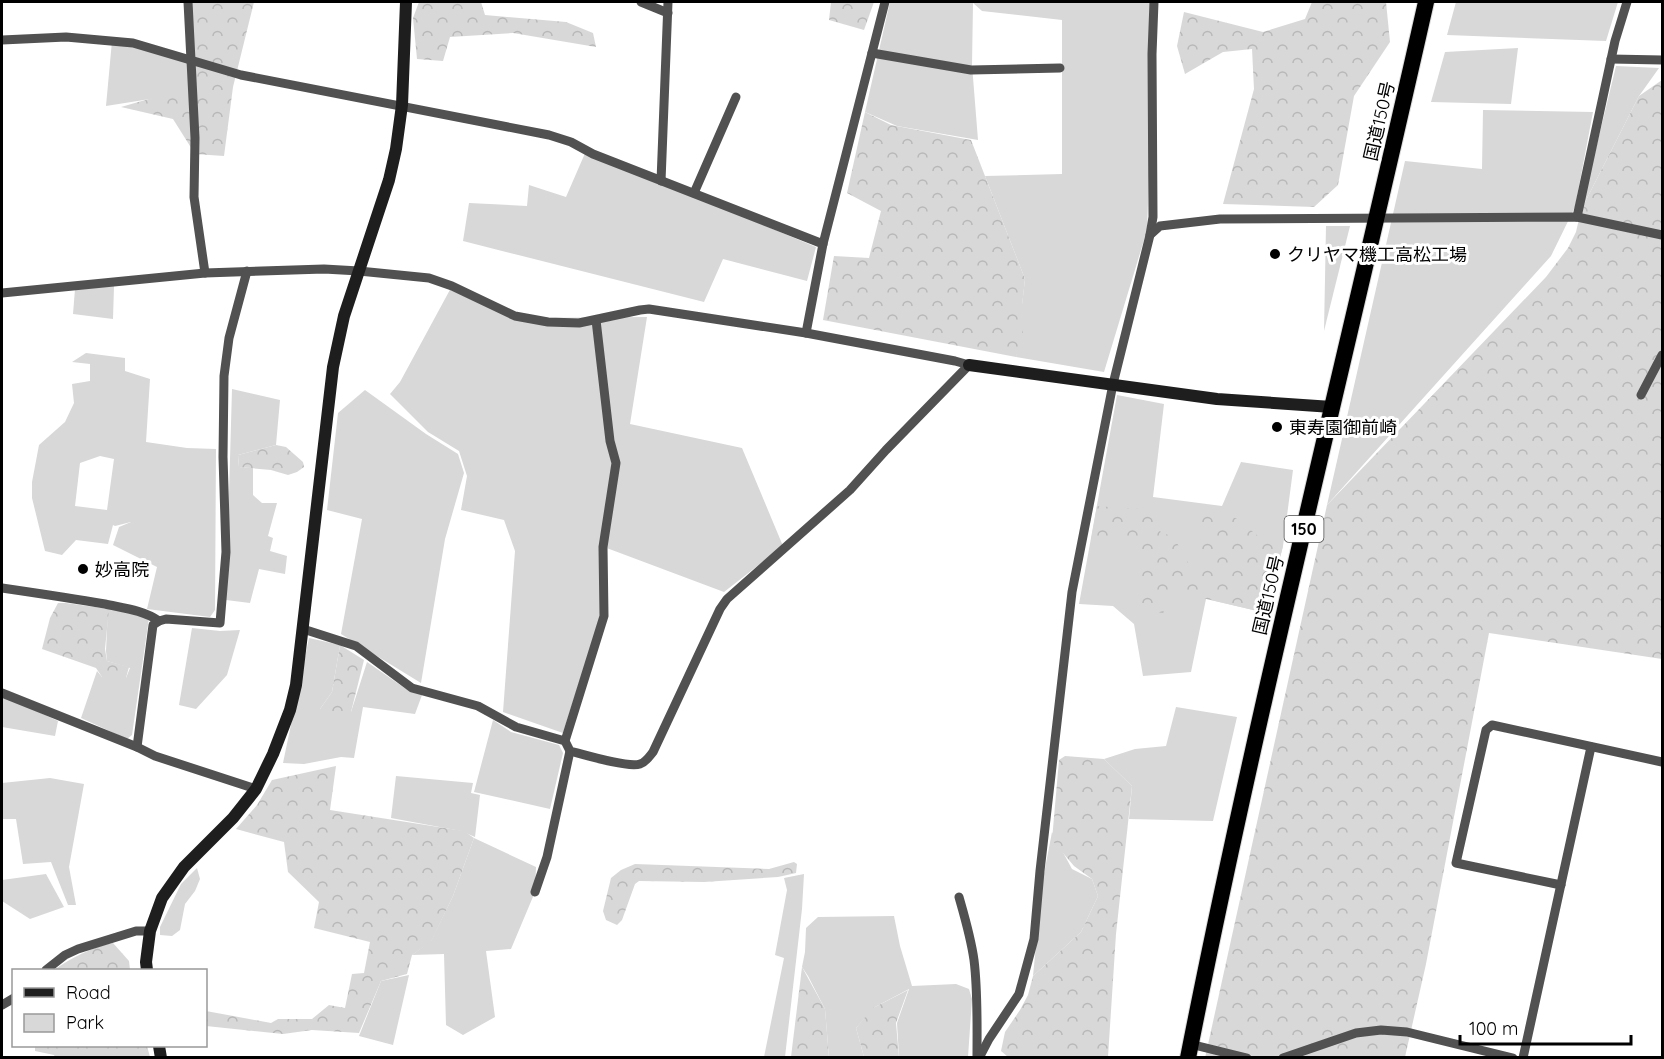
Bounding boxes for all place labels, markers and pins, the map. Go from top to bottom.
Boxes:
place label: クリヤマ機工高松工場 [1287,243,1467,266]
marker: クリヤマ機工高松工場 [1268,247,1282,261]
place label: 東寿園御前崎 [1289,416,1397,439]
marker: 東寿園御前崎 [1270,420,1284,434]
place label: 妙高院 [95,558,149,581]
marker: 妙高院 [76,562,90,576]

